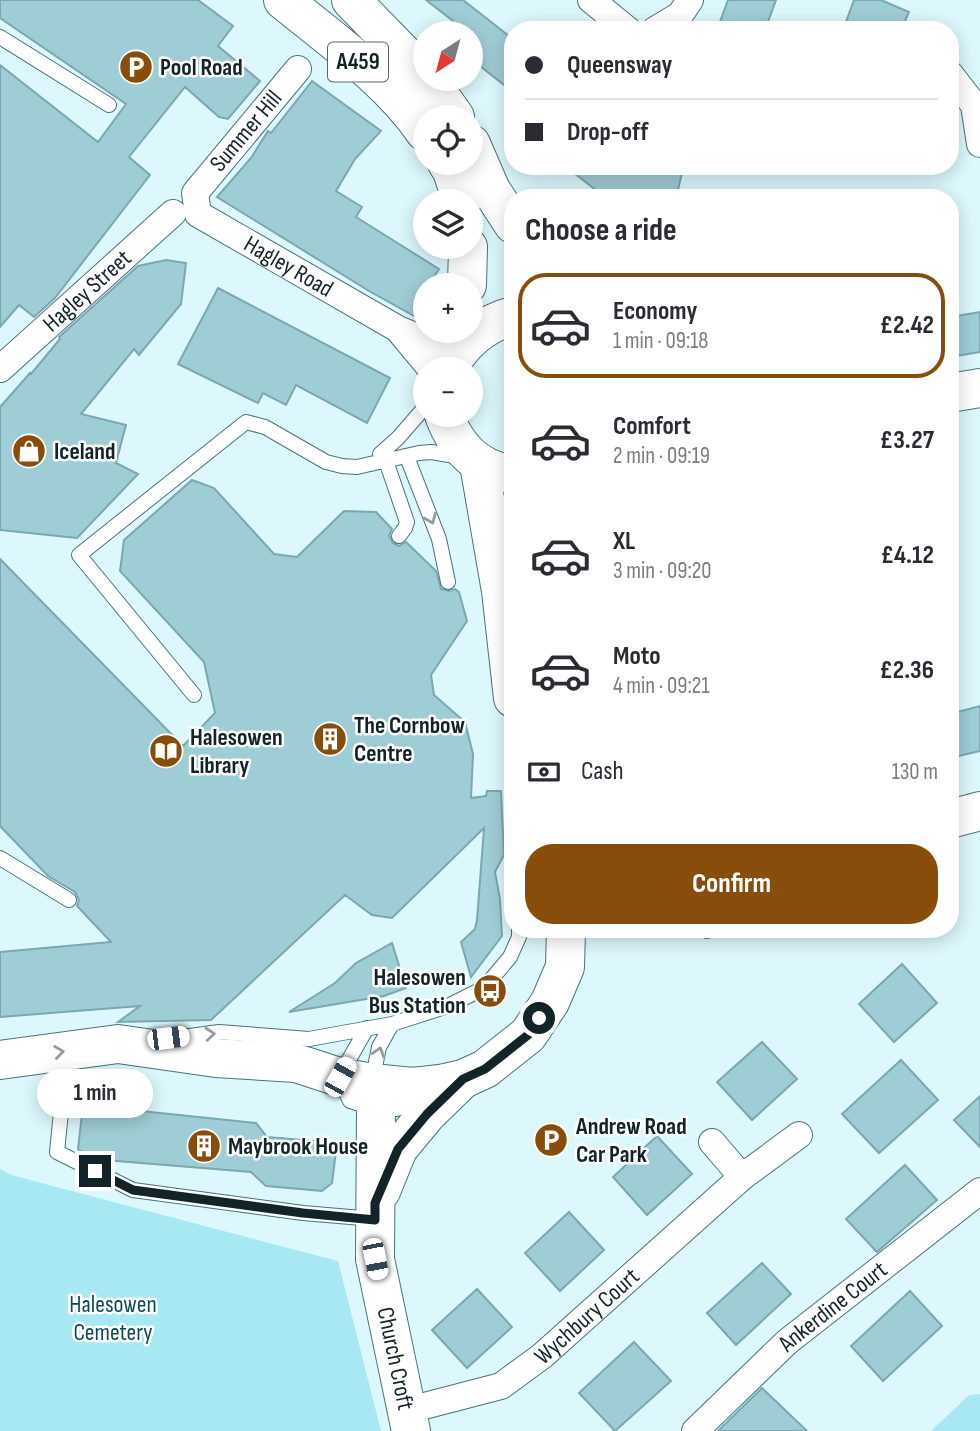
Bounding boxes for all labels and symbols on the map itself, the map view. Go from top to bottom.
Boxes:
north arrow [413,21,483,91]
road number: A459 [328,43,388,82]
parking icon: Pool Road [117,48,155,86]
place label: Pool Road [160,53,243,82]
street label: Summer Hill [204,85,288,177]
street label: Hagley Road [239,229,338,303]
street label: Hagley Street [37,243,137,338]
shop icon: Iceland [10,432,48,470]
place label: Iceland [54,437,115,466]
one-way arrow [423,512,437,524]
place label: The Cornbow Centre [354,711,465,768]
building icon: The Cornbow Centre [311,720,349,758]
place label: Halesowen Library [190,723,283,780]
library icon: Halesowen Library [147,732,185,770]
place label: Halesowen Bus Station [369,963,466,1020]
bus stop icon: Halesowen Bus Station [471,972,509,1010]
route start [523,1002,555,1034]
car [146,1025,191,1051]
one-way arrow [205,1027,216,1042]
one-way arrow [53,1045,65,1060]
one-way arrow [371,1047,386,1059]
car [321,1054,360,1100]
callout: 1 min [37,1070,153,1118]
place label: Andrew Road Car Park [575,1112,687,1169]
parking icon: Andrew Road Car Park [532,1121,570,1159]
building icon: Maybrook House [185,1127,223,1165]
place label: Maybrook House [228,1132,368,1161]
route end [79,1155,111,1187]
car [361,1236,390,1282]
street label: Ankerdine Court [771,1255,893,1358]
street label: Wychbury Court [528,1262,645,1370]
park label: Halesowen Cemetery [69,1290,157,1347]
street label: Church Croft [371,1304,421,1413]

